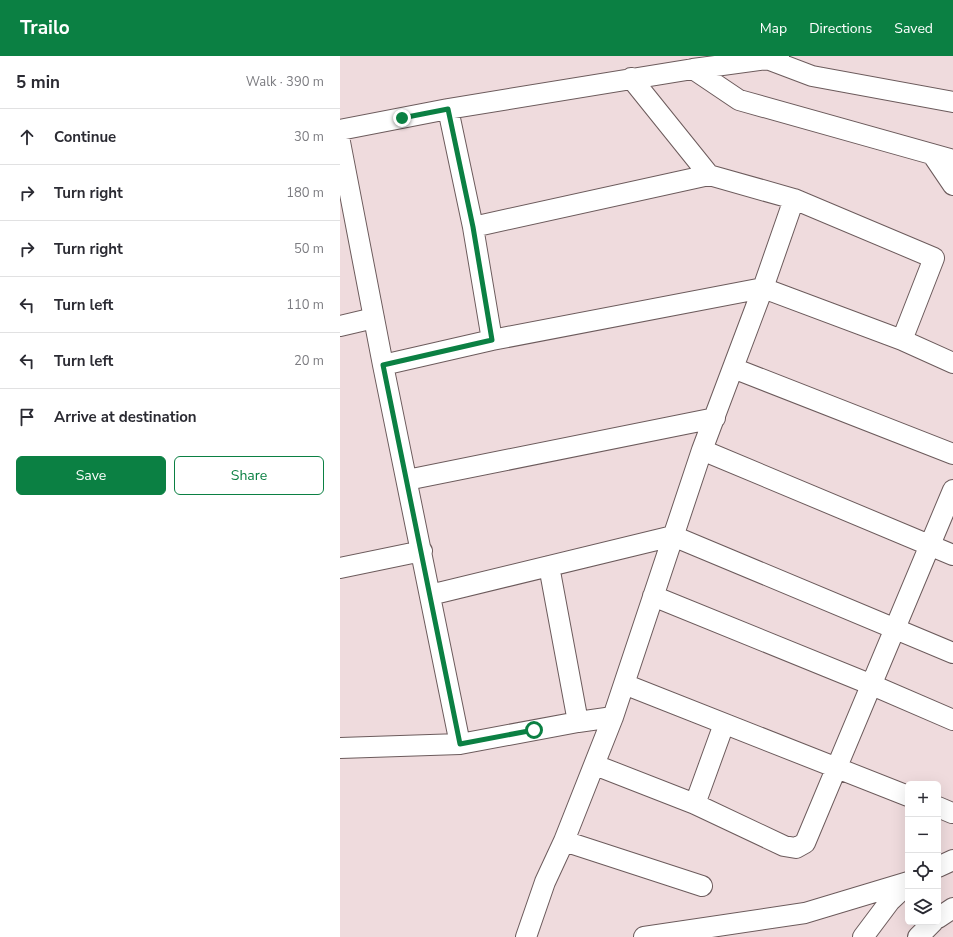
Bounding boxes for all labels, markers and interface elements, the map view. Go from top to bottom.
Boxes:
text: Trailo [20,15,70,41]
text: Map [760,19,787,38]
text: Directions [809,19,872,38]
text: Saved [894,19,933,38]
text: 5 min [16,71,60,94]
text: Walk · 390 m [246,73,324,91]
route end [393,109,411,127]
icon: ahead [16,126,38,148]
text: Continue [54,127,116,147]
text: 30 m [294,128,324,146]
icon: right [16,182,38,204]
text: Turn right [54,183,123,203]
text: 180 m [286,184,324,202]
icon: right [16,238,38,260]
text: Turn right [54,239,123,259]
text: 50 m [294,240,324,258]
icon: left [16,294,38,316]
text: Turn left [54,295,113,315]
text: 110 m [286,296,324,314]
icon: left [16,350,38,372]
text: Turn left [54,351,113,371]
text: 20 m [294,352,324,370]
icon: arrive [16,406,38,428]
text: Arrive at destination [54,407,197,427]
button: Save [16,456,166,495]
button: Share [174,456,324,495]
route start [525,721,543,739]
map controls [905,781,941,925]
button: + [905,781,941,817]
button: − [905,817,941,853]
button: locate [905,853,941,889]
button: layers [905,889,941,925]

